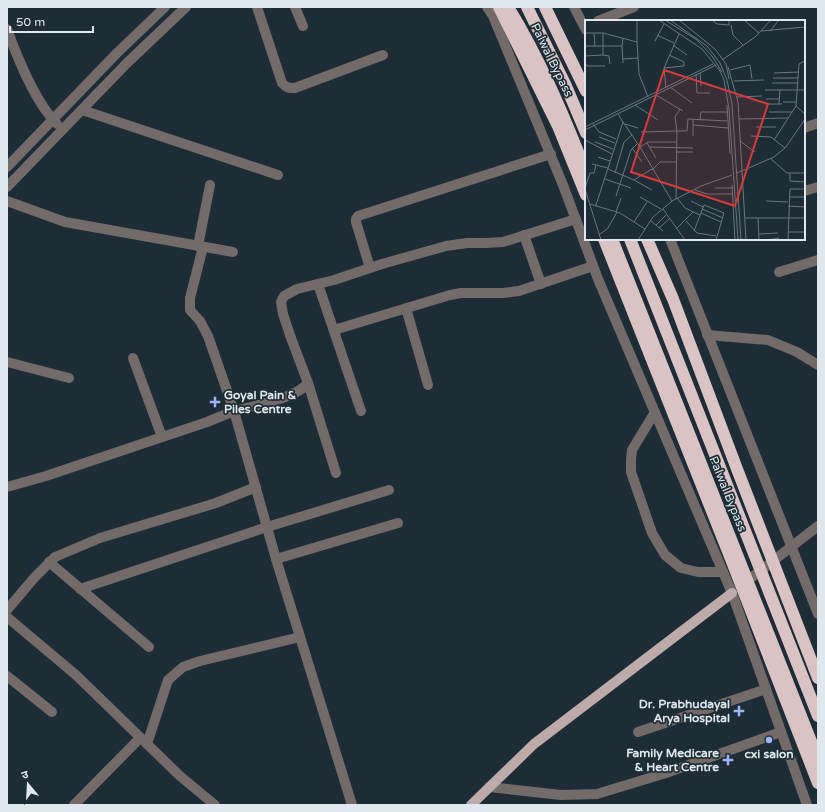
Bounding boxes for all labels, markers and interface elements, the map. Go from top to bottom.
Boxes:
scale bar [10,8,93,34]
text: 50 m [16,15,45,29]
inset map [585,20,805,240]
street label: Palwal Bypass [528,21,576,99]
place label: Goyal Pain & Piles Centre [224,388,296,416]
marker: Goyal Pain & Piles Centre [209,396,221,408]
street label: Palwal Bypass [706,454,750,534]
place label: Dr. Prabhudayal Arya Hospital [639,697,730,726]
marker: Dr. Prabhudayal Arya Hospital [733,705,745,717]
marker: cxi salon [764,735,774,745]
place label: Family Medicare & Heart Centre [626,746,719,774]
place label: cxi salon [744,747,794,761]
marker: Family Medicare & Heart Centre [722,754,734,766]
north arrow [8,764,48,804]
text: उ [20,768,31,782]

